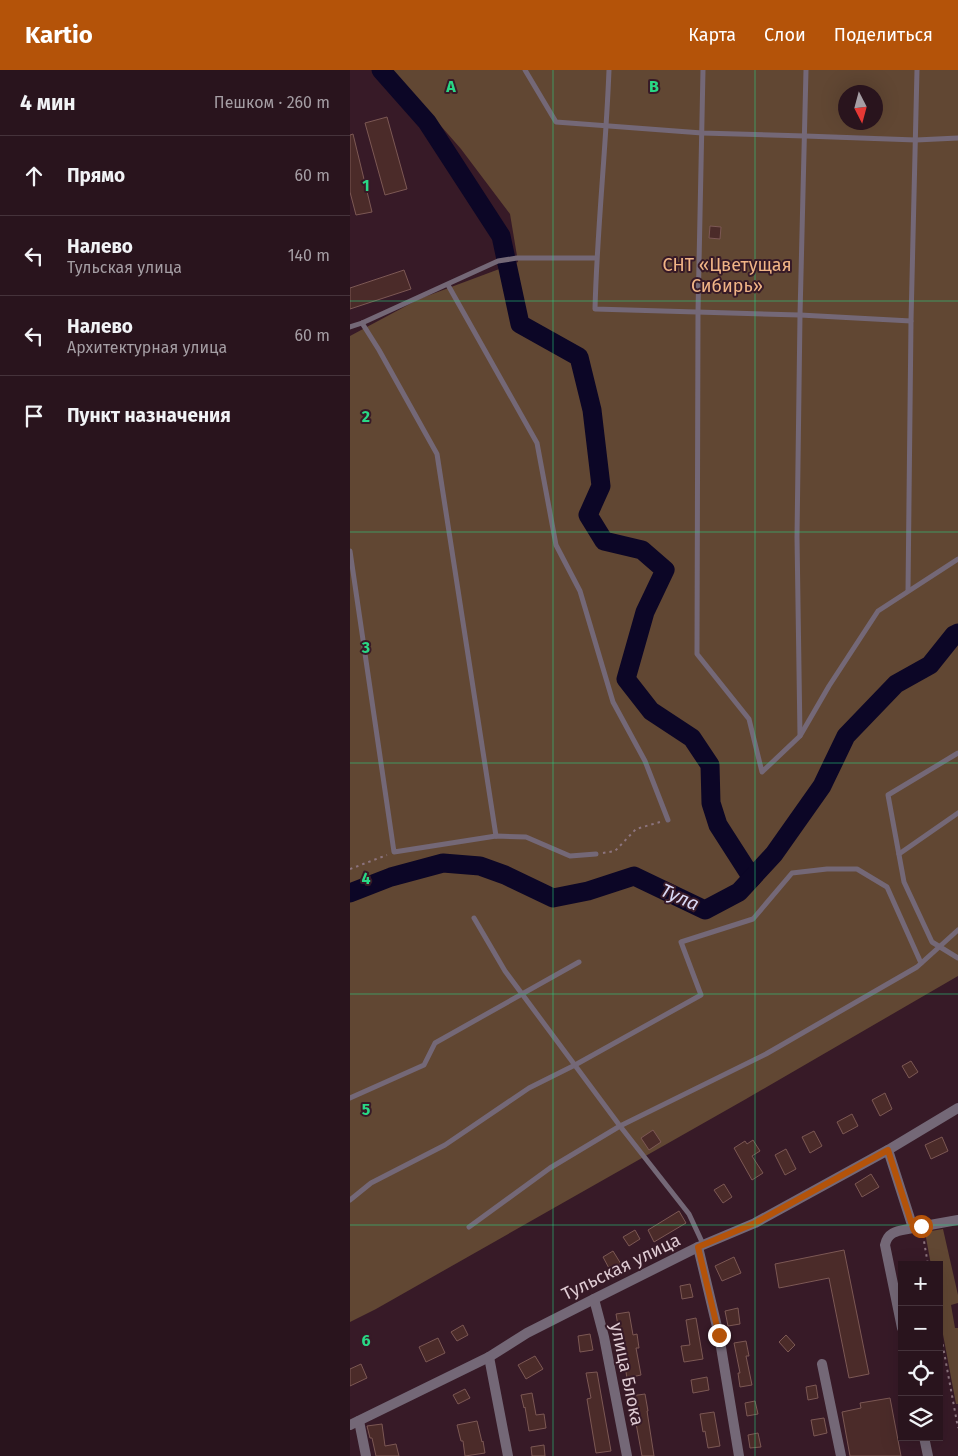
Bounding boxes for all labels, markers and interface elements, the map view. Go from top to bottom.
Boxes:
text: Kartio [25,21,93,49]
text: Карта [688,24,736,46]
text: Слои [764,24,806,46]
text: Поделиться [834,24,933,46]
text: A [445,77,456,96]
text: B [649,77,659,96]
north arrow [838,85,883,130]
text: 4 мин [20,90,76,116]
text: Пешком · 260 m [214,93,330,112]
icon: ahead [20,162,48,190]
text: Прямо [67,164,125,187]
text: 60 m [295,166,330,185]
text: 1 [362,176,370,195]
text: Налево [67,235,133,258]
icon: left [20,242,48,270]
text: 140 m [288,246,330,265]
park label: СНТ «Цветущая Сибирь» [662,254,792,297]
text: Тульская улица [67,258,182,277]
text: Налево [67,315,133,338]
icon: left [20,322,48,350]
text: 60 m [295,326,330,345]
text: Архитектурная улица [67,338,227,357]
icon: arrive [20,402,48,430]
text: Пункт назначения [67,404,231,427]
text: 2 [362,407,370,426]
text: 3 [361,638,370,657]
text: 4 [361,869,371,888]
water label: Тула [657,878,703,916]
text: 5 [362,1100,371,1119]
route start [910,1215,933,1238]
street label: Тульская улица [558,1229,684,1305]
map controls [898,1261,943,1441]
button: + [898,1261,943,1306]
button: − [898,1306,943,1351]
street label: улица Блока [605,1320,649,1428]
route end [708,1324,731,1347]
text: 6 [361,1331,371,1350]
button: locate [898,1351,943,1396]
button: layers [898,1396,943,1441]

